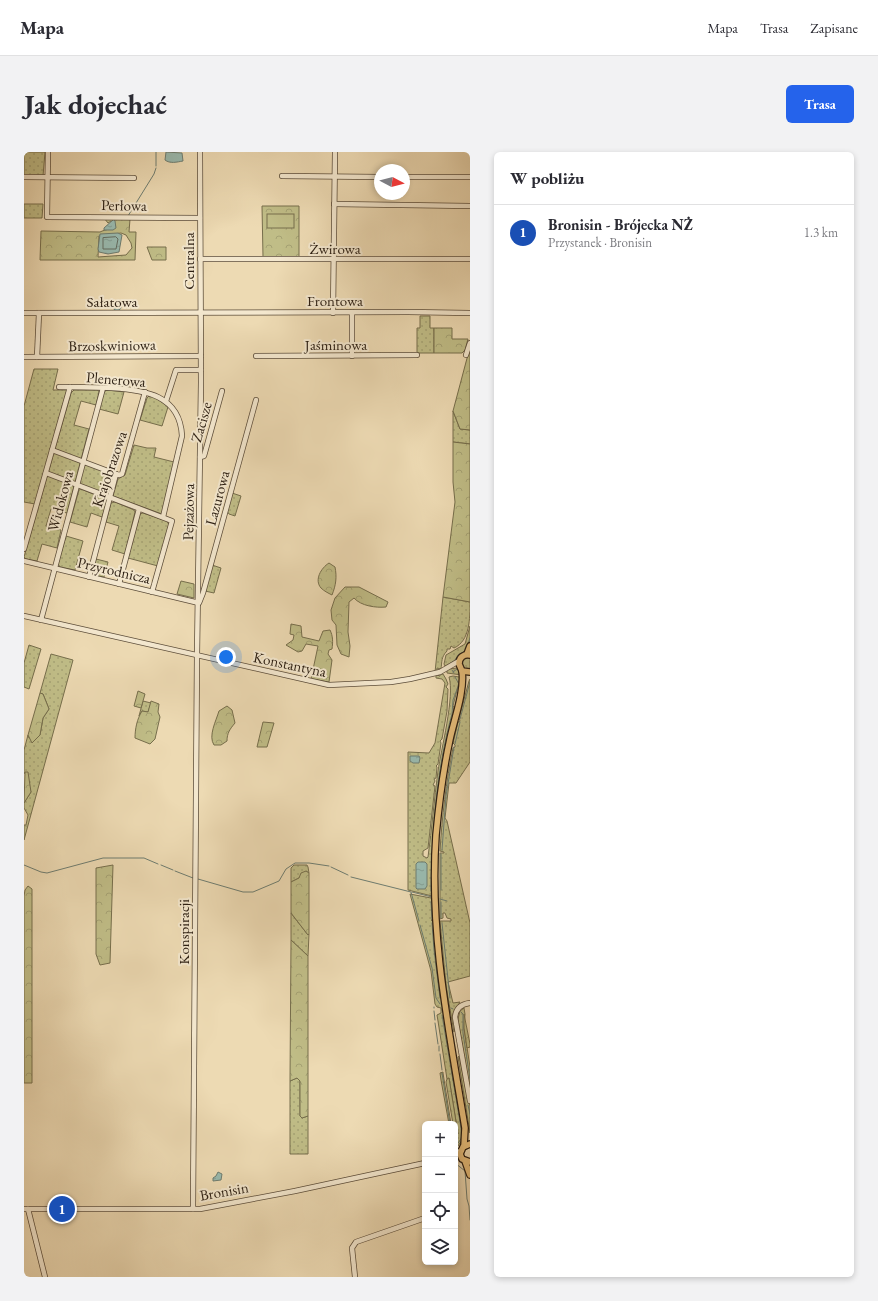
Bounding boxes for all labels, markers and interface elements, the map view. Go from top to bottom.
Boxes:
text: Mapa [20,15,64,40]
text: Mapa [707,19,738,37]
text: Trasa [760,19,788,37]
text: Zapisane [810,19,858,37]
button: Trasa [786,85,854,123]
text: Jak dojechać [24,86,167,122]
north arrow [374,164,410,200]
text: W pobliżu [510,167,584,189]
street label: Perłowa [101,195,147,215]
text: Bronisin - Brójecka NŻ [548,215,693,234]
text: 1 [520,224,526,241]
text: 1.3 km [804,224,838,241]
street label: Centralna [179,232,198,290]
text: Przystanek · Bronisin [548,234,652,251]
street label: Żwirowa [309,239,361,258]
street label: Frontowa [307,291,363,310]
street label: Sałatowa [86,292,138,311]
street label: Brzoskwiniowa [68,335,156,355]
street label: Jaśminowa [303,335,367,354]
street label: Plenerowa [85,367,147,391]
street label: Zacisze [186,399,216,444]
street label: Krajobrazowa [87,428,131,510]
street label: Lazurowa [201,468,233,528]
street label: Widokowa [43,469,77,533]
street label: Pejzażowa [178,483,198,541]
street label: Przyrodnicza [76,552,152,588]
your location [216,647,236,667]
street label: Konstantyna [252,647,328,681]
street label: Konspiracji [174,899,193,965]
map controls [422,1121,458,1265]
button: + [422,1121,458,1157]
button: − [422,1157,458,1193]
street label: Bronisin [198,1177,250,1205]
button: locate [422,1193,458,1229]
pin: 1 [49,1194,75,1224]
button: layers [422,1229,458,1265]

